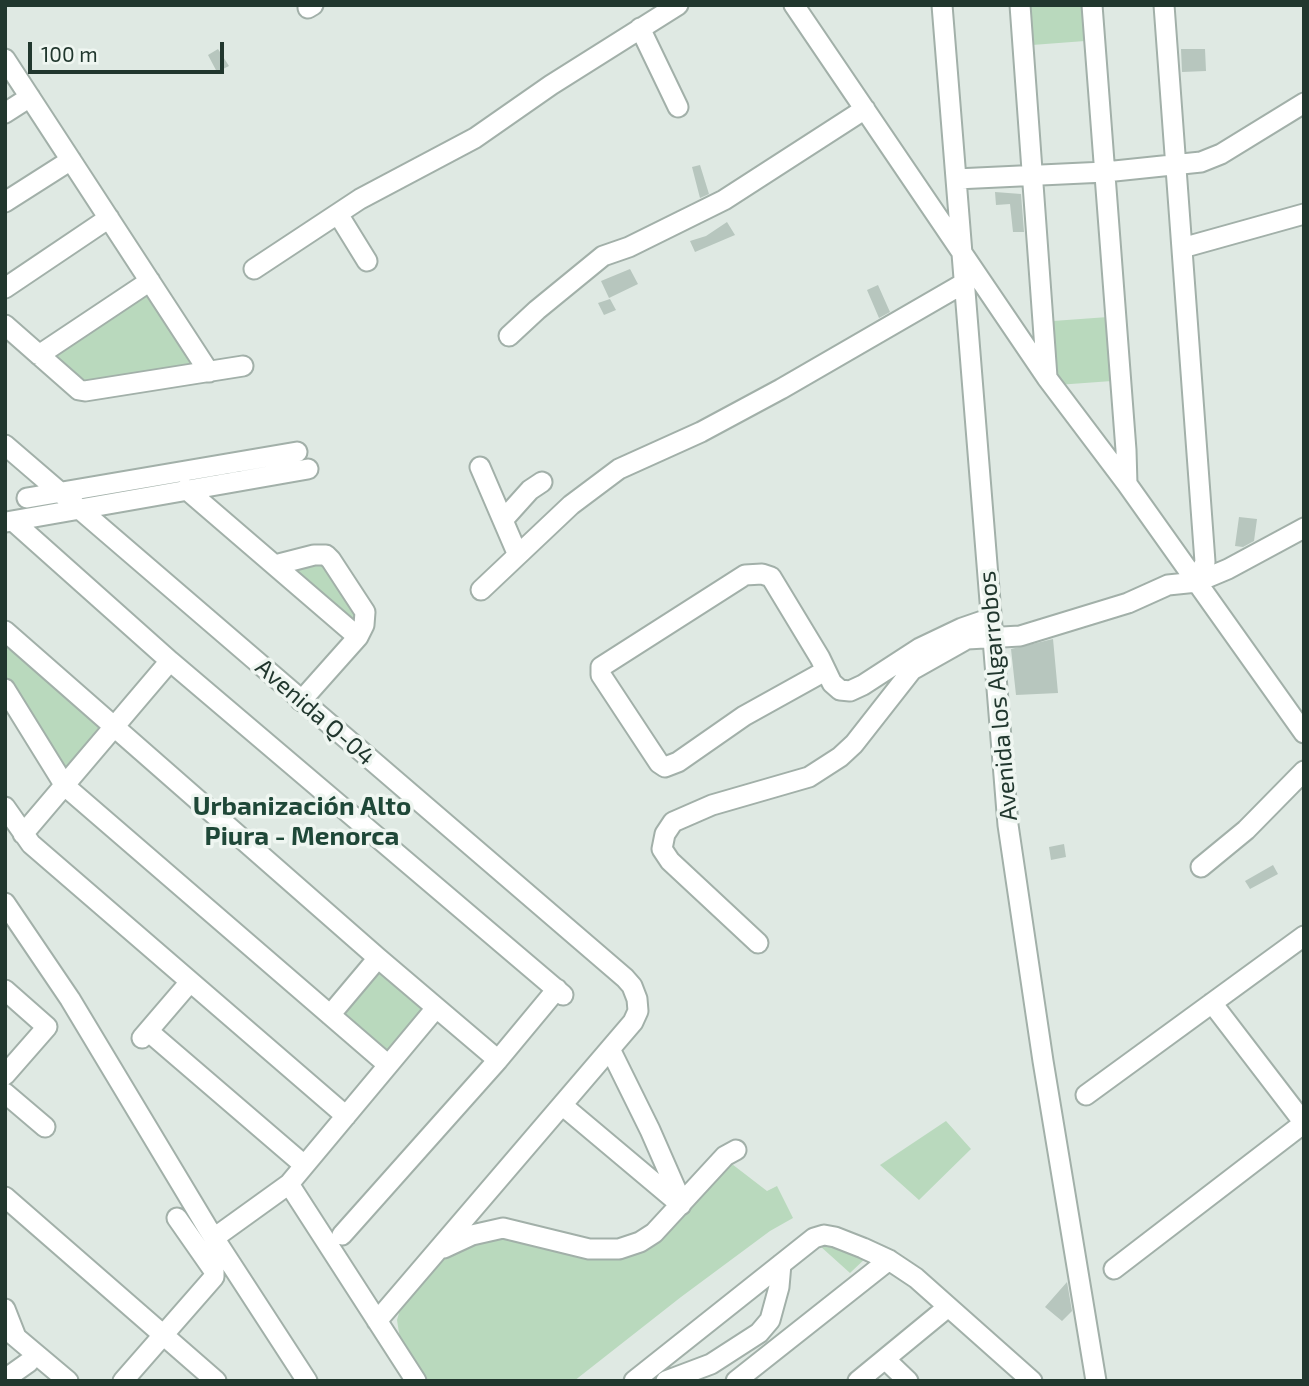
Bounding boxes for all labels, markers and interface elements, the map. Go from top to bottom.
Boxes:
scale bar [32,28,228,72]
text: 100 m [41,41,98,66]
street label: Avenida los Algarrobos [973,570,1023,822]
street label: Avenida Q-04 [250,653,380,771]
district label: Urbanización Alto Piura - Menorca [193,790,411,852]

